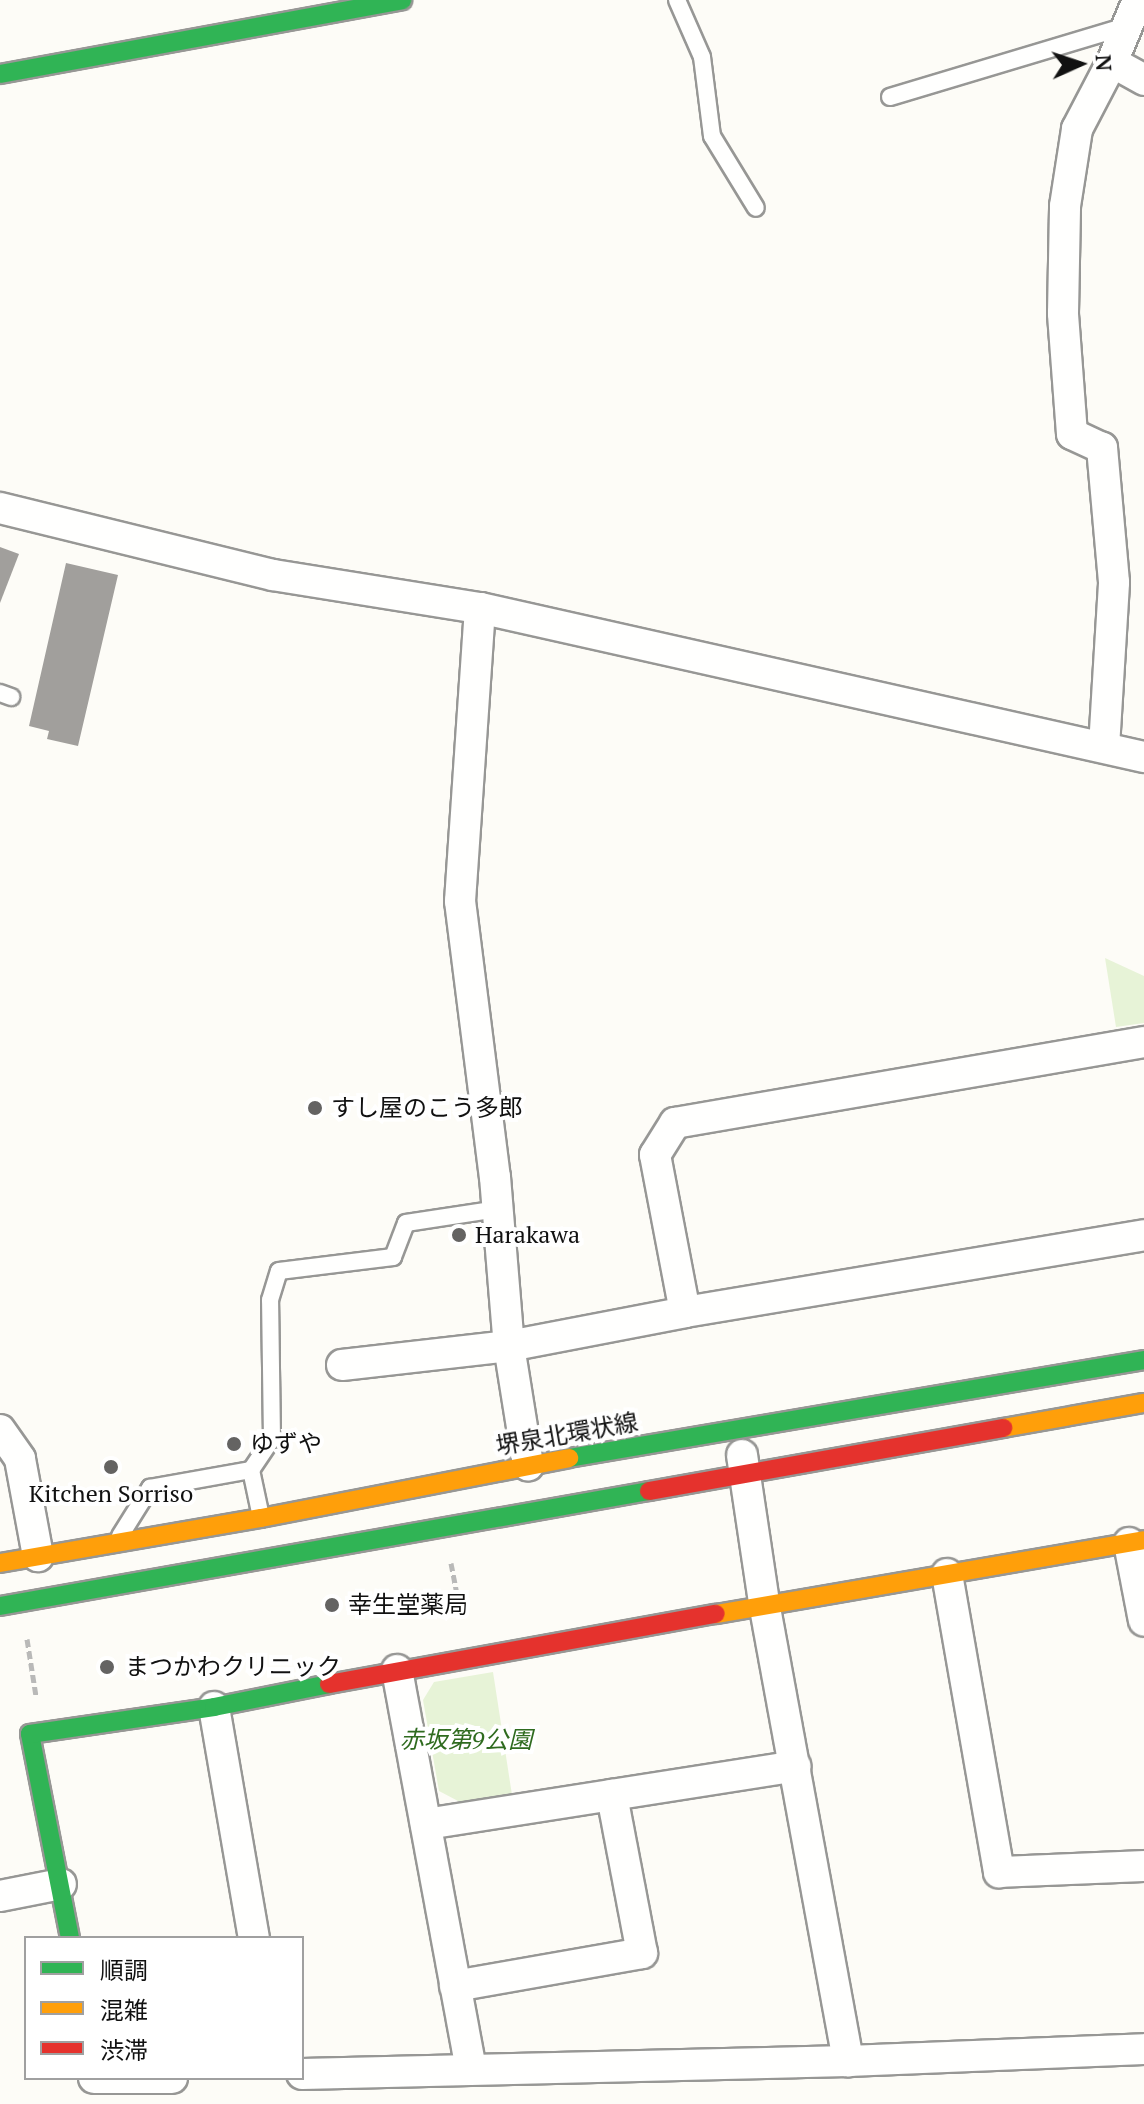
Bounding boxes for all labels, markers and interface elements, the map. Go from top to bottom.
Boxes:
north arrow [1040,24,1120,104]
text: N [1090,54,1119,72]
place label: すし屋のこう多郎 [331,1094,523,1122]
marker: すし屋のこう多郎 [306,1099,324,1117]
place label: Harakawa [475,1221,580,1249]
marker: Harakawa [450,1226,468,1244]
street label: 堺泉北環状線 [494,1407,640,1461]
place label: ゆずや [250,1430,322,1458]
marker: ゆずや [225,1435,243,1453]
marker: Kitchen Sorriso [102,1458,120,1476]
place label: Kitchen Sorriso [29,1480,193,1508]
place label: 幸生堂薬局 [348,1591,468,1619]
marker: 幸生堂薬局 [323,1596,341,1614]
place label: まつかわクリニック [125,1653,341,1681]
marker: まつかわクリニック [96,1656,118,1678]
park label: 赤坂第9公園 [400,1726,532,1754]
legend [24,1936,304,2080]
text: 順調 [100,1954,148,1986]
text: 混雑 [100,1994,148,2026]
text: 渋滞 [100,2034,148,2066]

